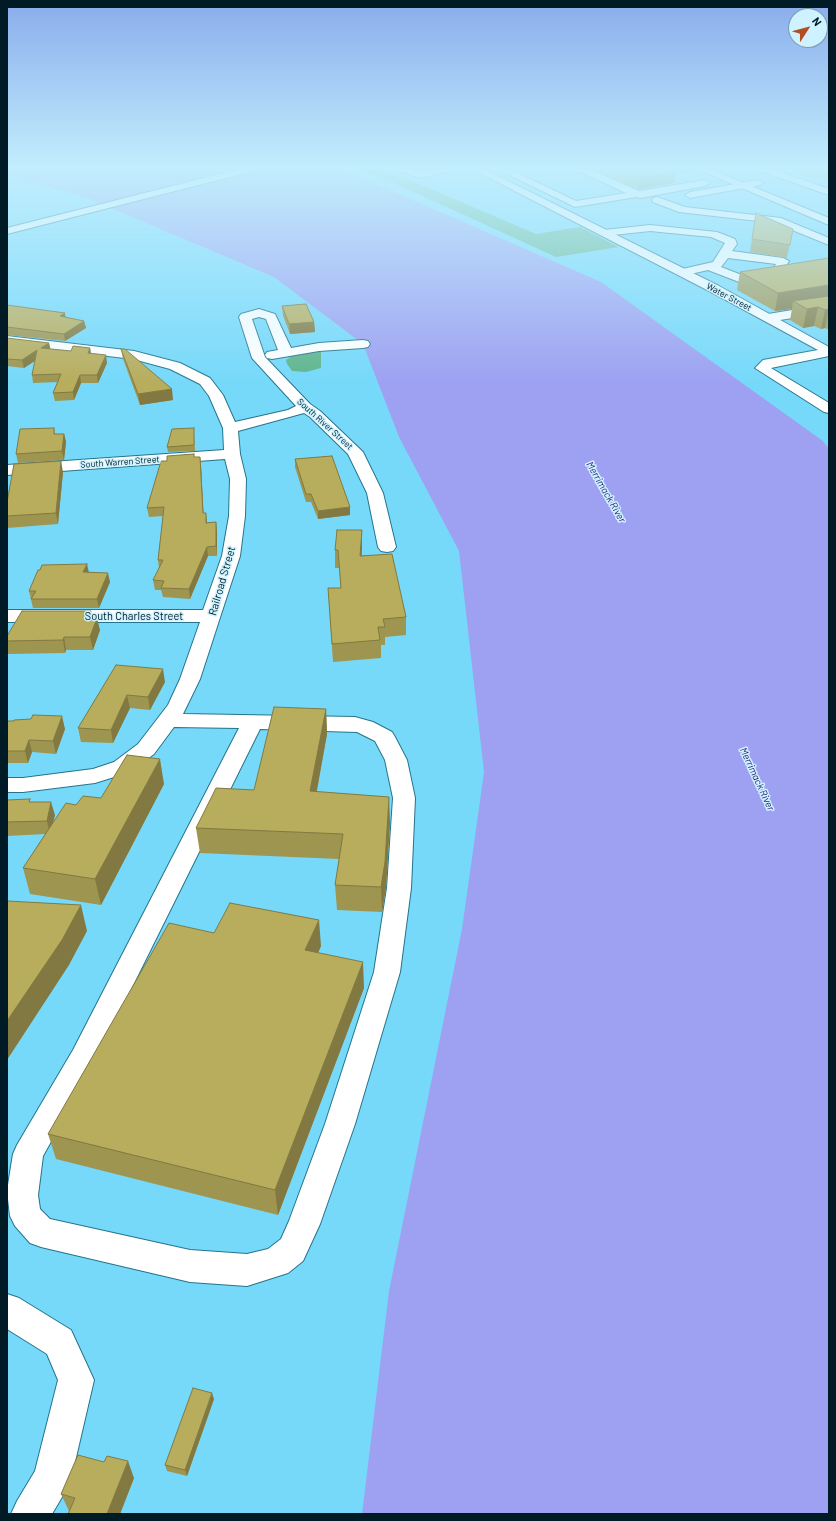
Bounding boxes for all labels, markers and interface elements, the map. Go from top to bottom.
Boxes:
north arrow [788,8,828,48]
text: N [810,14,825,28]
street label: Water Street [705,281,753,313]
street label: South River Street [295,396,355,452]
street label: South Warren Street [80,454,160,470]
water label: Merrimack River [584,459,628,525]
street label: Railroad Street [206,545,238,617]
street label: South Charles Street [85,609,183,623]
water label: Merrimack River [737,745,777,813]

